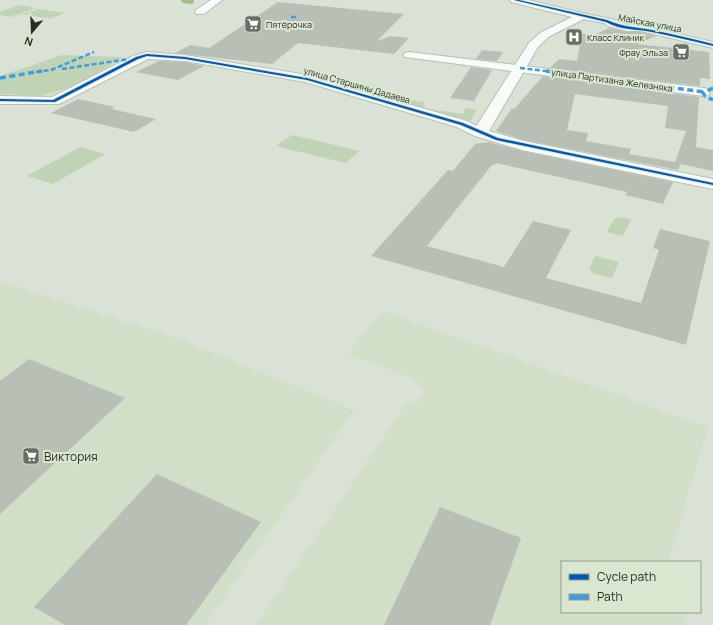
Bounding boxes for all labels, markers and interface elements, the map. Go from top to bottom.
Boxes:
street label: Майская улица [617,10,683,36]
north arrow [12,12,52,52]
supermarket icon: Пятёрочка [243,14,263,34]
place label: Пятёрочка [266,18,312,31]
hospital icon: Класс Клиник [564,27,584,47]
place label: Класс Клиник [587,31,645,44]
text: N [22,34,35,50]
supermarket icon: Фрау Эльза [671,42,691,62]
place label: Фрау Эльза [619,46,668,59]
street label: улица Старшины Дадаева [302,64,412,106]
street label: улица Партизана Железняка [550,65,674,95]
supermarket icon: Виктория [21,446,41,466]
place label: Виктория [44,448,98,465]
legend [561,561,701,613]
text: Cycle path [597,568,656,585]
text: Path [597,588,623,605]

